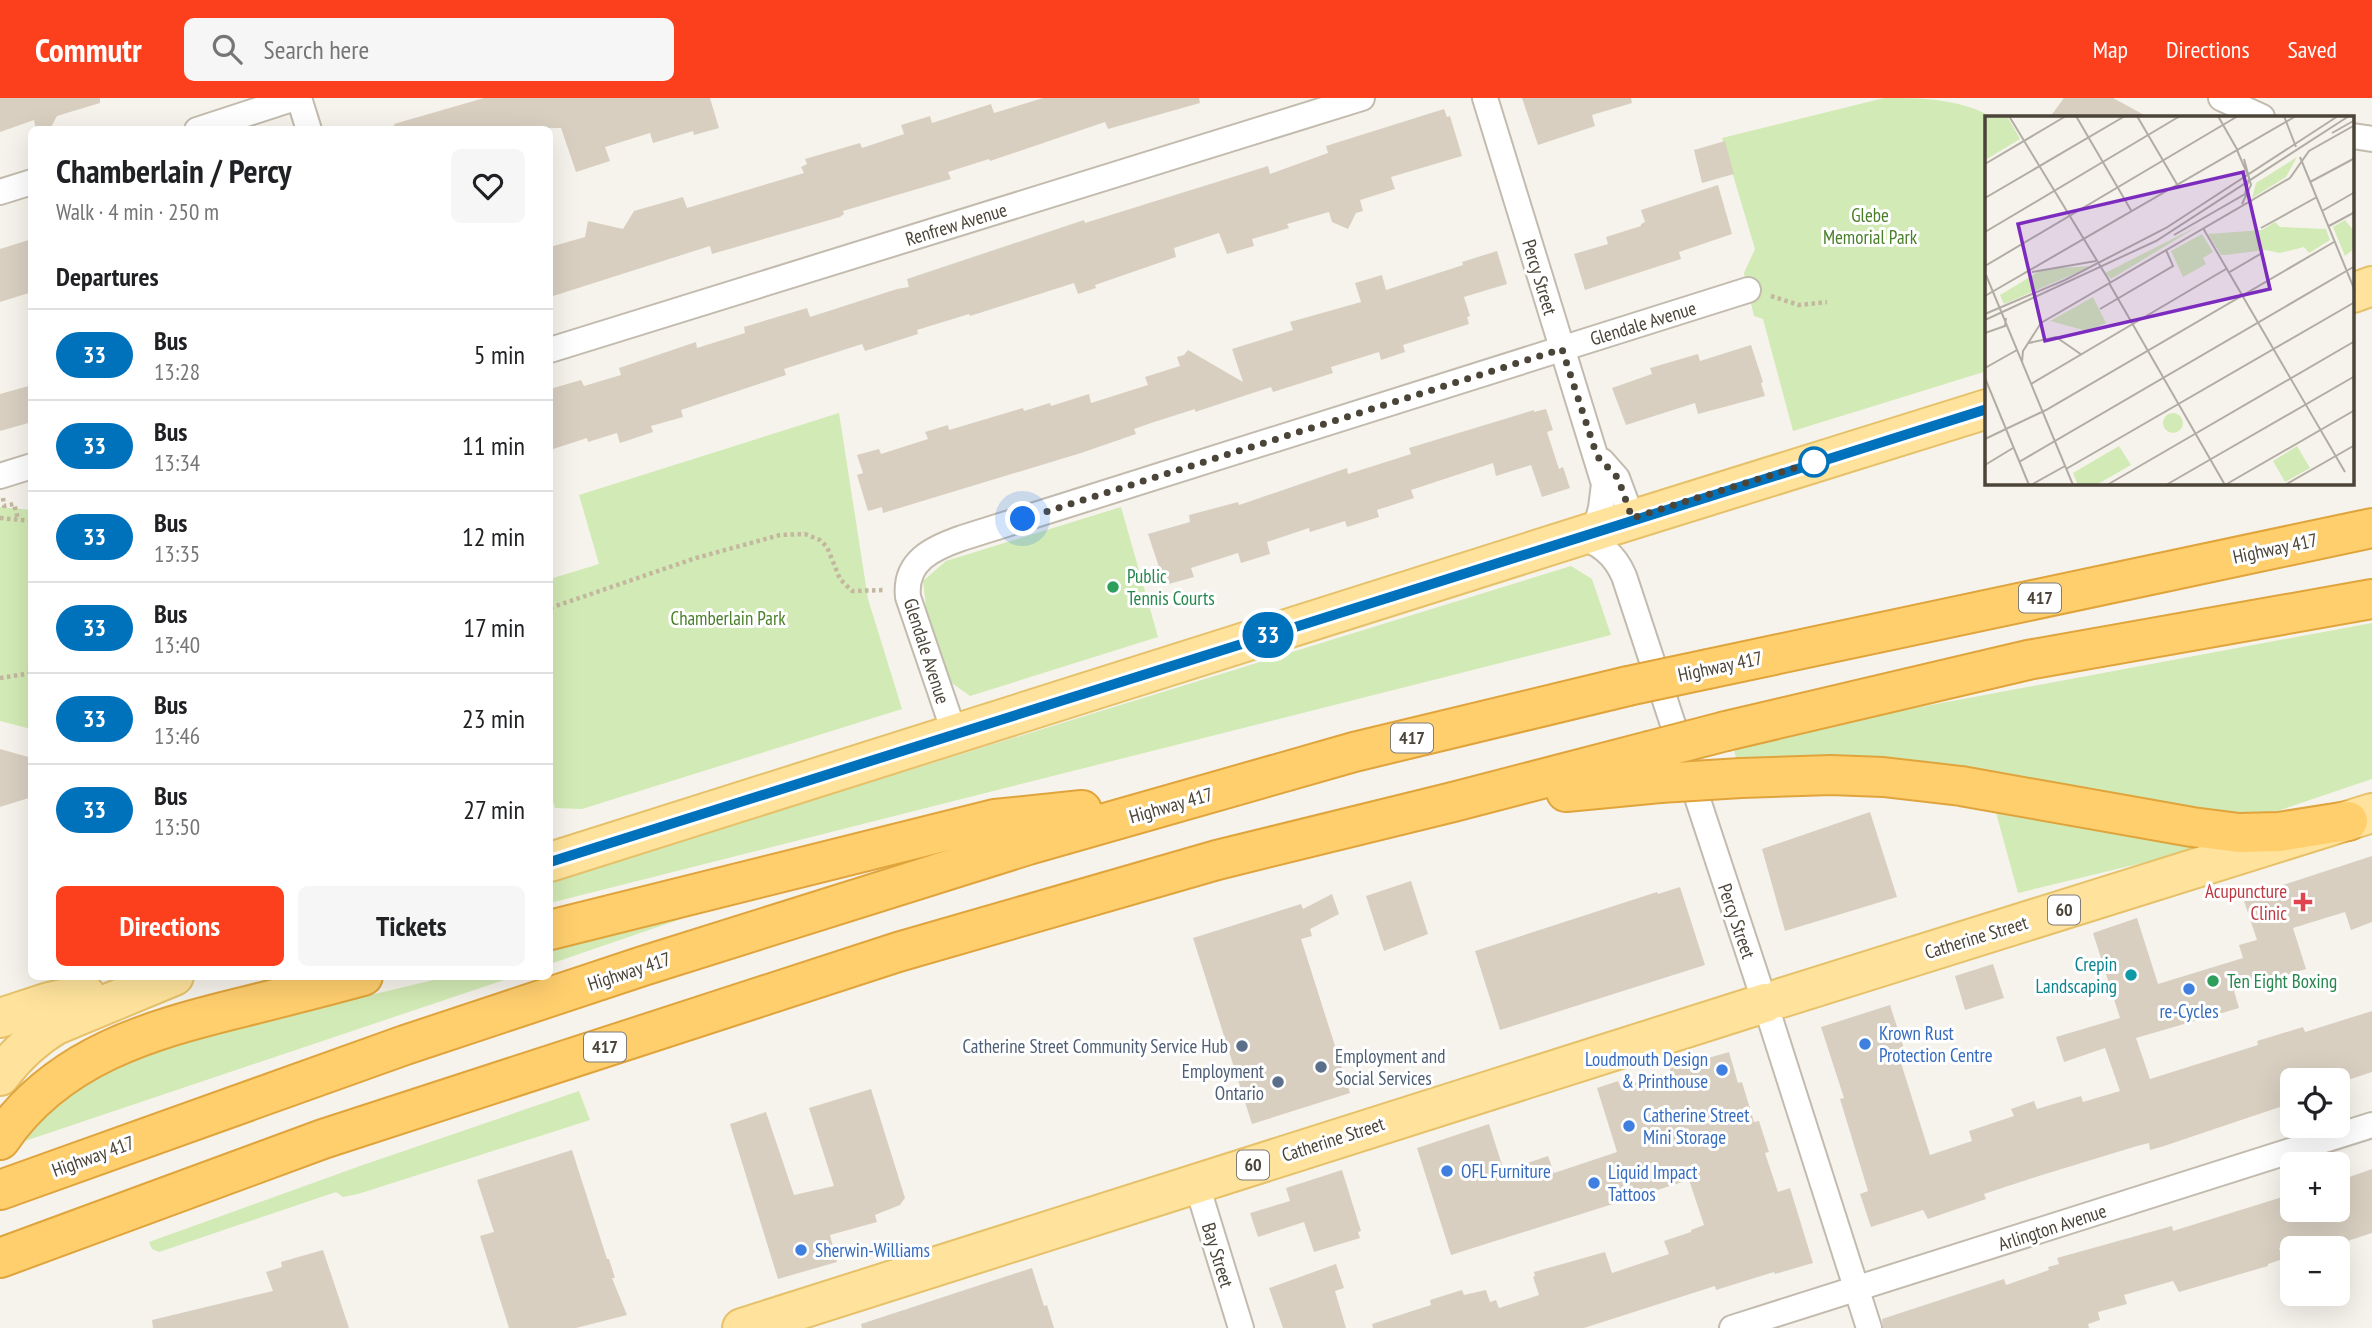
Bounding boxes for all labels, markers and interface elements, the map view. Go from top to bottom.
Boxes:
search box [184,18,674,81]
text: Commutr [35,28,142,71]
icon: search [208,30,246,68]
text: Search here [264,33,369,66]
text: Map [2093,34,2128,65]
text: Directions [2166,34,2250,65]
text: Saved [2288,34,2337,65]
inset map [1985,116,2354,485]
text: Chamberlain / Percy [56,149,292,192]
button: heart [451,149,525,223]
text: Walk · 4 min · 250 m [56,197,219,226]
street label: Renfrew Avenue [902,197,1010,251]
park label: Glebe Memorial Park [1823,203,1918,249]
street label: Percy Street [1517,236,1563,318]
text: Departures [56,260,159,293]
street label: Glendale Avenue [1587,295,1699,351]
text: Bus [154,324,187,357]
text: 5 min [474,338,525,371]
text: 33 [83,339,106,370]
text: 13:28 [154,357,200,386]
text: Bus [154,415,187,448]
text: 11 min [462,429,525,462]
text: 33 [83,430,106,461]
unlabelled marker [1799,447,1829,477]
text: 13:34 [154,448,200,477]
your location [1005,501,1040,536]
text: Bus [154,506,187,539]
text: 12 min [462,520,525,553]
text: 33 [83,521,106,552]
street label: Highway 417 [2230,527,2320,569]
text: 13:35 [154,539,200,568]
place label: Public Tennis Courts [1127,564,1215,610]
marker: Public Tennis Courts [1105,579,1121,595]
road number: 417 [2019,584,2061,612]
street label: Glendale Avenue [899,595,955,707]
text: Bus [154,597,187,630]
park label: Chamberlain Park [670,606,786,630]
text: 17 min [463,611,525,644]
text: 33 [83,612,106,643]
line badge: 33 [1236,612,1300,658]
text: 33 [1257,619,1279,650]
text: 13:40 [154,630,200,659]
street label: Highway 417 [1675,645,1765,687]
text: Bus [154,688,187,721]
text: 23 min [462,702,525,735]
text: 33 [83,703,106,734]
text: 13:46 [154,721,200,750]
road number: 417 [1391,724,1433,752]
text: Bus [154,779,187,812]
street label: Highway 417 [1126,782,1216,828]
text: 27 min [463,793,525,826]
text: 33 [83,794,106,825]
text: 13:50 [154,812,200,841]
place label: Acupuncture Clinic [2205,879,2287,925]
street label: Percy Street [1713,880,1761,962]
button: Directions [56,886,284,966]
button: Tickets [298,886,525,966]
marker: Acupuncture Clinic [2293,892,2313,912]
road number: 60 [2048,896,2080,924]
street label: Catherine Street [1922,910,2031,964]
street label: Highway 417 [584,946,674,996]
place label: Crepin Landscaping [2035,952,2117,998]
marker: Crepin Landscaping [2123,967,2139,983]
place label: Ten Eight Boxing [2227,969,2337,993]
marker: Ten Eight Boxing [2205,973,2221,989]
marker: re-Cycles [2181,981,2197,997]
place label: re-Cycles [2159,999,2219,1023]
place label: Krown Rust Protection Centre [1879,1021,1993,1067]
road number: 417 [584,1032,626,1062]
place label: Catherine Street Community Service Hub [962,1034,1228,1058]
marker: Krown Rust Protection Centre [1857,1036,1873,1052]
marker: Catherine Street Community Service Hub [1234,1038,1250,1054]
place label: Employment and Social Services [1335,1044,1445,1090]
place label: Loudmouth Design & Printhouse [1585,1047,1708,1093]
place label: Employment Ontario [1182,1059,1265,1105]
marker: Employment and Social Services [1313,1059,1329,1075]
marker: Loudmouth Design & Printhouse [1714,1062,1730,1078]
map controls [2280,1068,2350,1306]
button: locate [2280,1068,2350,1138]
marker: Employment Ontario [1270,1074,1286,1090]
place label: Catherine Street Mini Storage [1643,1103,1750,1149]
street label: Catherine Street [1279,1111,1388,1167]
marker: Catherine Street Mini Storage [1621,1118,1637,1134]
street label: Highway 417 [49,1130,137,1182]
road number: 60 [1237,1150,1269,1180]
button: + [2280,1152,2350,1222]
place label: OFL Furniture [1461,1159,1551,1183]
place label: Liquid Impact Tattoos [1608,1160,1698,1206]
marker: OFL Furniture [1439,1163,1455,1179]
marker: Liquid Impact Tattoos [1586,1175,1602,1191]
street label: Arlington Avenue [1995,1198,2109,1256]
street label: Bay Street [1197,1220,1239,1291]
button: − [2280,1236,2350,1306]
place label: Sherwin-Williams [815,1238,930,1262]
marker: Sherwin-Williams [793,1242,809,1258]

